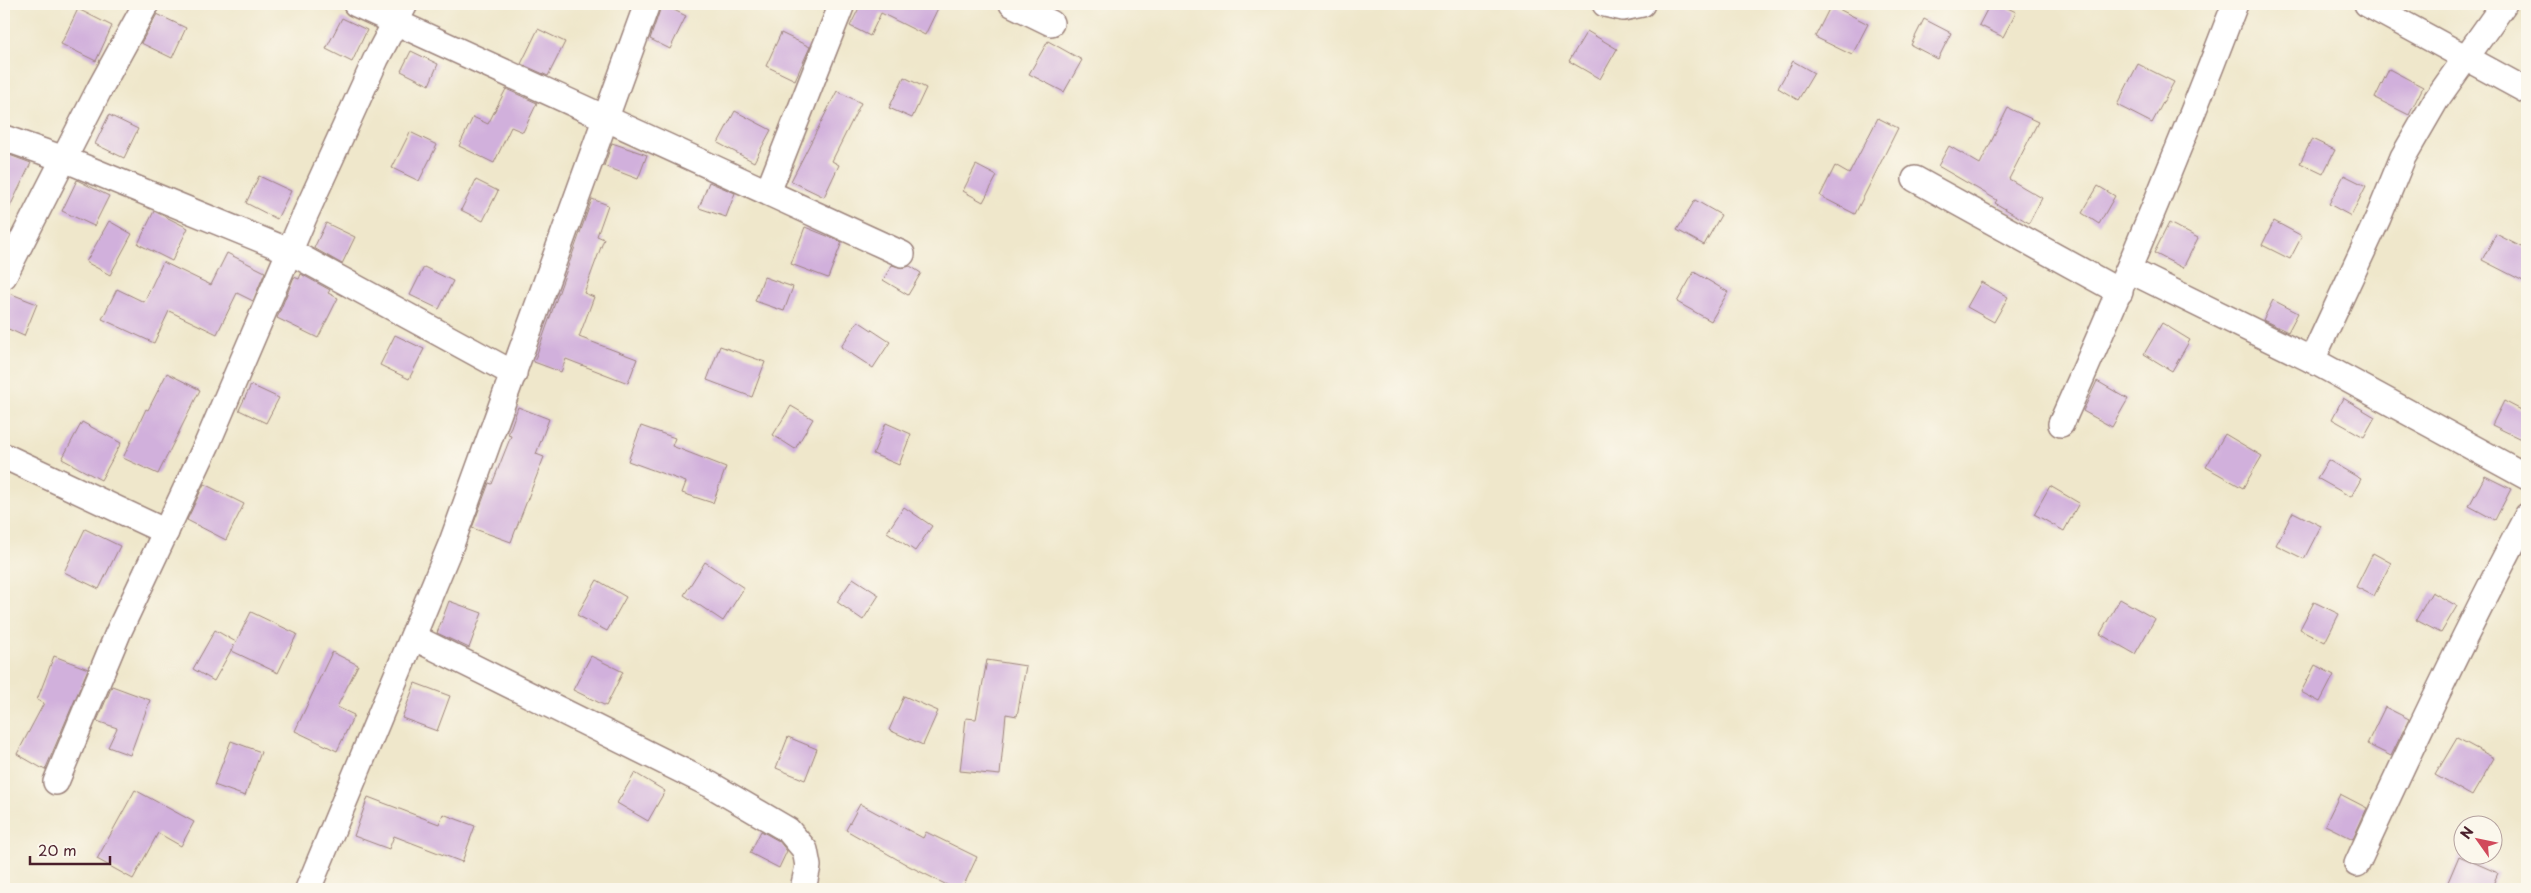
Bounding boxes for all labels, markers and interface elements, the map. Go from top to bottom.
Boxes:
north arrow [2454,816,2504,866]
text: N [2455,822,2479,843]
scale bar [30,833,110,865]
text: 20 m [38,838,77,861]

